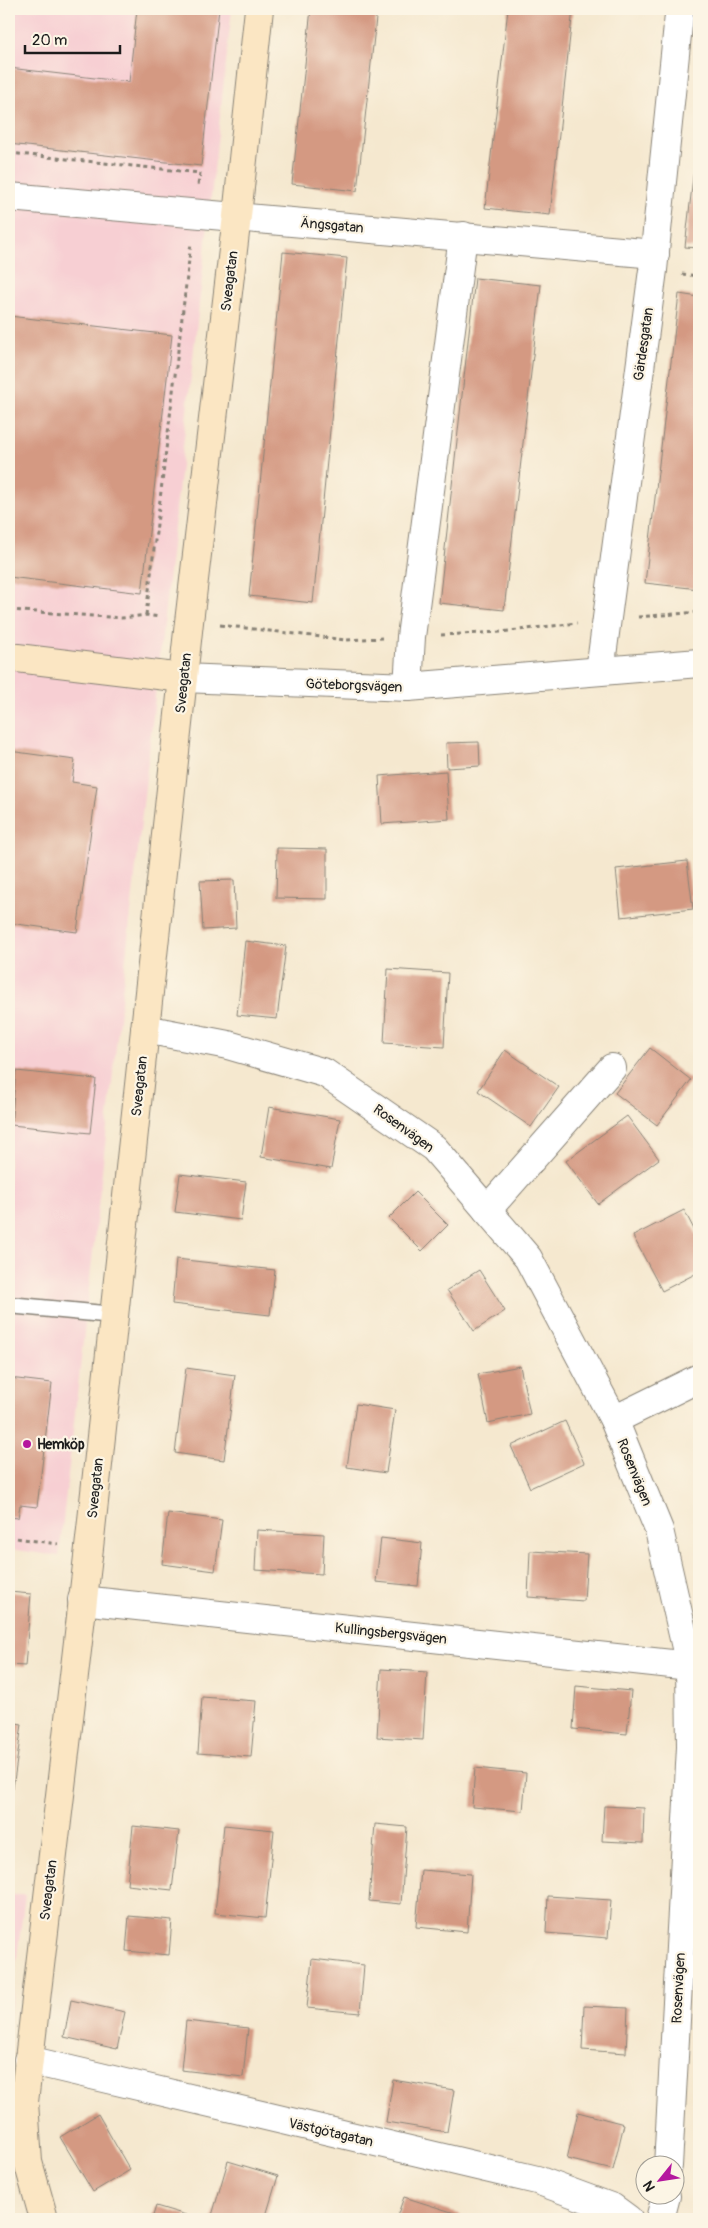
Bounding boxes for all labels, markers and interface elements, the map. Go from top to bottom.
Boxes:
scale bar [25,22,120,54]
text: 20 m [32,31,67,50]
street label: Ängsgatan [300,214,364,237]
street label: Sveagatan [217,250,242,312]
street label: Gärdesgatan [630,306,657,382]
street label: Sveagatan [172,652,195,714]
street label: Göteborgsvägen [305,675,403,696]
street label: Sveagatan [128,1055,151,1117]
street label: Rosenvägen [370,1101,437,1156]
place label: Hemköp [37,1436,85,1453]
street label: Rosenvägen [613,1436,656,1508]
marker: Hemköp [21,1438,33,1450]
street label: Sveagatan [84,1457,107,1519]
street label: Kullingsbergsvägen [334,1619,448,1648]
street label: Sveagatan [36,1859,61,1921]
street label: Rosenvägen [668,1952,689,2024]
street label: Västgötagatan [287,2114,375,2151]
north arrow [636,2156,686,2206]
text: N [639,2178,659,2195]

